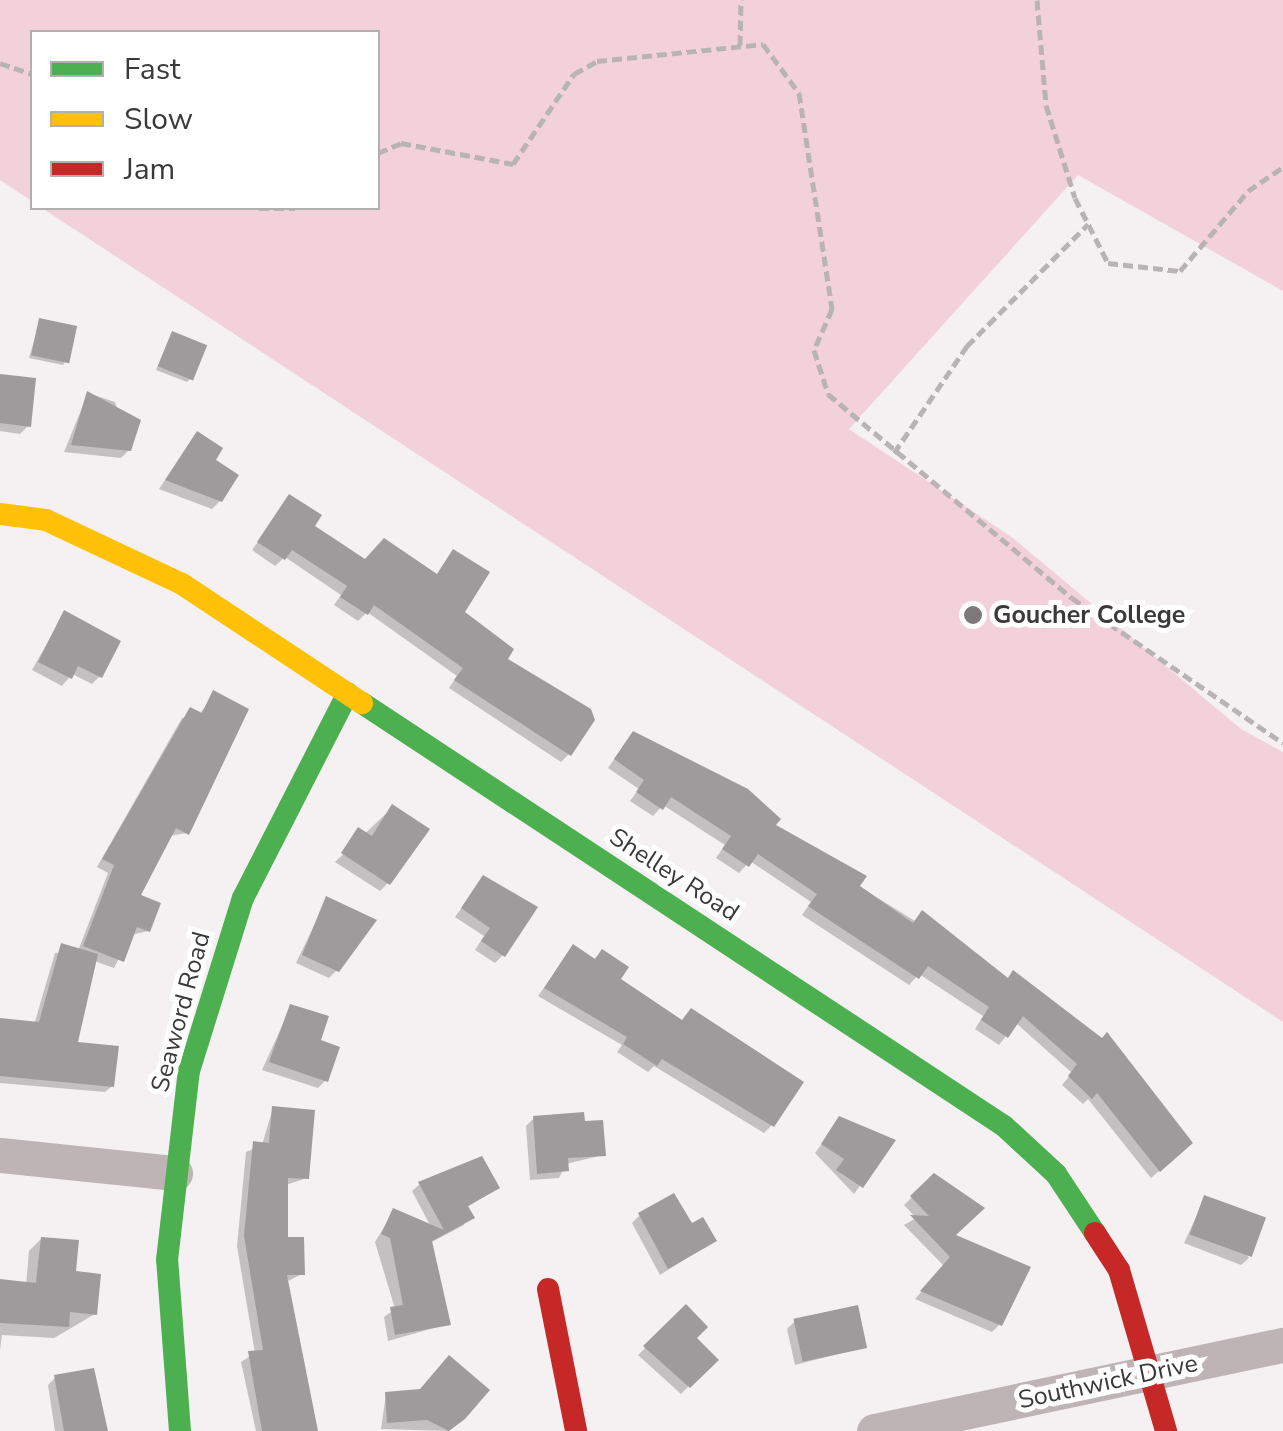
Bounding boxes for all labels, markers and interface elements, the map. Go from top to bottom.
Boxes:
legend [30,30,380,210]
text: Fast [124,49,181,90]
text: Slow [124,99,193,140]
text: Jam [124,149,175,190]
place label: Goucher College [993,600,1185,630]
marker: Goucher College [962,604,984,626]
street label: Shelley Road [604,822,744,928]
street label: Seaword Road [145,929,217,1095]
street label: Southwick Drive [1016,1348,1200,1416]

